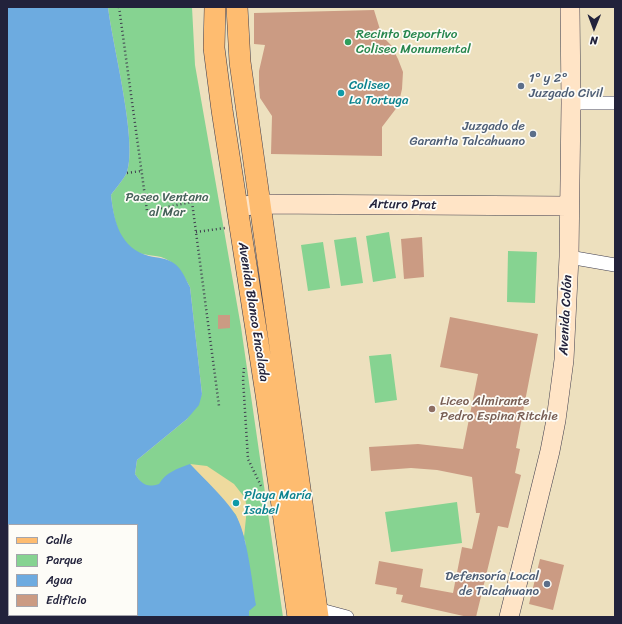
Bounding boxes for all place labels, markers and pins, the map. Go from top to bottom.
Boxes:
place label: Recinto Deportivo Coliseo Monumental [356,27,471,58]
marker: Recinto Deportivo Coliseo Monumental [343,37,353,47]
place label: 1° y 2° Juzgado Civil [529,71,603,102]
place label: Coliseo La Tortuga [349,78,409,109]
marker: 1° y 2° Juzgado Civil [516,81,526,91]
marker: Coliseo La Tortuga [336,88,346,98]
place label: Juzgado de Garantia Talcahuano [410,119,525,150]
marker: Juzgado de Garantia Talcahuano [528,129,538,139]
place label: Liceo Almirante Pedro Espina Ritchie [440,394,558,425]
marker: Liceo Almirante Pedro Espina Ritchie [427,404,437,414]
place label: Playa María Isabel [244,488,311,519]
marker: Playa María Isabel [231,498,241,508]
place label: Defensoría Local de Talcahuano [445,569,539,600]
marker: Defensoría Local de Talcahuano [542,579,552,589]

